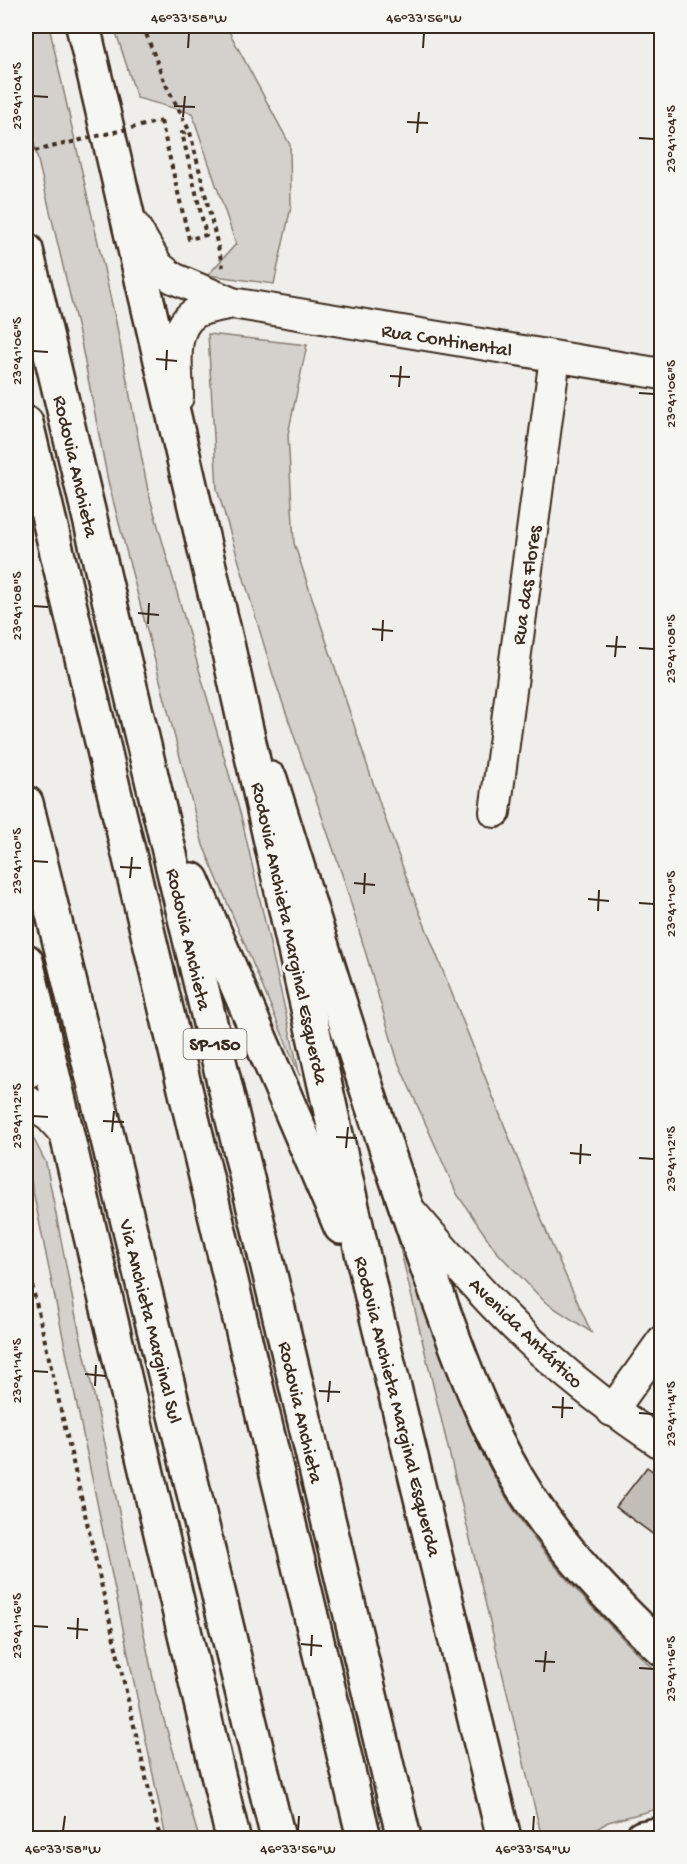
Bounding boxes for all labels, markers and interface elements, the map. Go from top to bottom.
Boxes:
text: 46°33'58"W [151,10,227,28]
text: 46°33'56"W [386,10,462,28]
text: 23°41'04"S [9,62,27,130]
text: 23°41'04"S [663,105,681,173]
text: 23°41'06"S [9,317,27,385]
street label: Rua Continental [379,321,513,364]
text: 23°41'06"S [663,360,681,428]
street label: Rodovia Anchieta [46,394,101,541]
street label: Rua das Flores [509,524,548,647]
text: 23°41'08"S [9,572,27,640]
text: 23°41'08"S [663,615,681,683]
street label: Rodovia Anchieta Marginal Esquerda [244,781,331,1088]
text: 23°41'10"S [9,828,27,894]
street label: Rodovia Anchieta [159,867,214,1014]
text: 23°41'10"S [663,871,681,937]
road number: SP-150 [184,1029,246,1059]
text: 23°41'12"S [9,1083,27,1149]
text: 23°41'12"S [663,1126,681,1192]
street label: Via Anchieta Marginal Sul [112,1217,185,1426]
street label: Rodovia Anchieta Marginal Esquerda [347,1254,444,1560]
street label: Avenida Antártico [463,1274,586,1395]
text: 23°41'14"S [9,1338,27,1404]
street label: Rodovia Anchieta [271,1340,326,1487]
text: 23°41'14"S [663,1381,681,1447]
text: 23°41'16"S [9,1593,27,1659]
text: 23°41'16"S [663,1636,681,1702]
text: 46°33'58"W [25,1841,101,1859]
text: 46°33'56"W [260,1841,336,1859]
text: 46°33'54"W [496,1841,571,1859]

